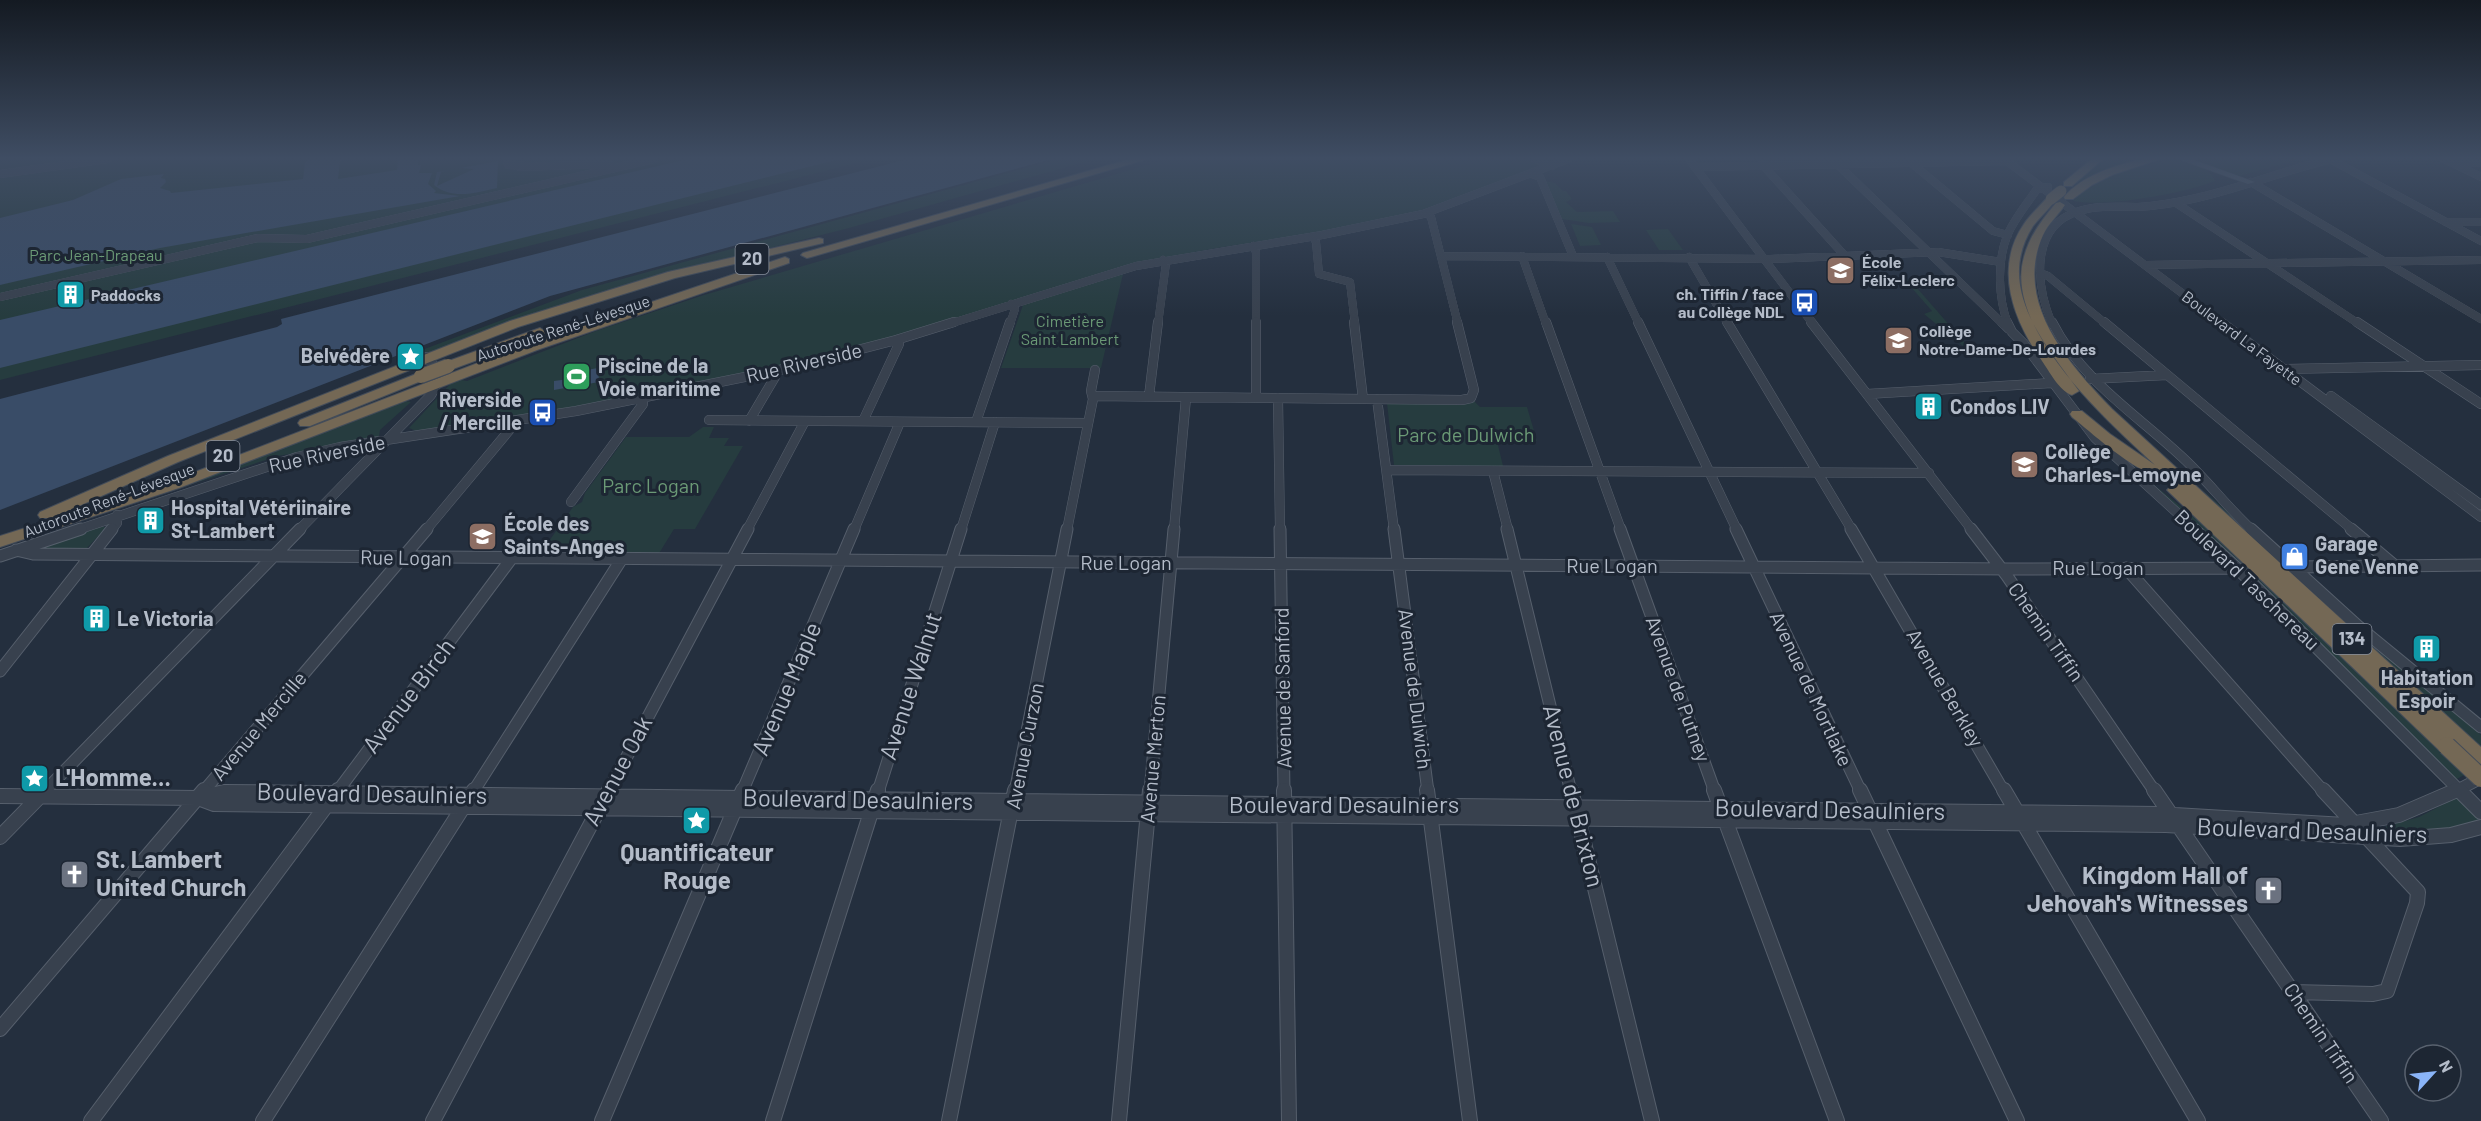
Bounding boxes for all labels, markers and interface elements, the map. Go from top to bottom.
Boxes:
road number: 20 [736,244,768,274]
park label: Parc Jean-Drapeau [29,245,163,264]
place label: École Félix-Leclerc [1862,252,1955,289]
school or university icon: École Félix-Leclerc [1825,255,1857,287]
building icon: Paddocks [54,279,86,311]
place label: ch. Tiffin / face au Collège NDL [1676,284,1784,321]
place label: Paddocks [91,285,161,304]
street label: Boulevard La Fayette [2179,286,2306,389]
bus stop icon: ch. Tiffin / face au Collège NDL [1789,287,1821,319]
street label: Autoroute René-Lévesque [474,290,652,365]
park label: Cimetière Saint Lambert [1021,311,1119,348]
place label: Collège Notre-Dame-De-Lourdes [1919,321,2096,358]
school or university icon: Collège Notre-Dame-De-Lourdes [1882,324,1914,356]
street label: Rue Riverside [743,337,864,387]
place icon: Belvédère [395,340,427,372]
place label: Belvédère [301,343,390,367]
place label: Piscine de la Voie maritime [598,353,721,400]
sports icon: Piscine de la Voie maritime [561,361,593,393]
place label: Riverside / Mercille [439,387,522,434]
building icon: Condos LIV [1913,391,1945,423]
place label: Condos LIV [1950,394,2050,418]
bus stop icon: Riverside / Mercille [527,396,559,428]
park label: Parc de Dulwich [1397,422,1535,446]
street label: Rue Riverside [266,429,387,477]
place label: Collège Charles-Lemoyne [2045,439,2202,486]
road number: 20 [206,441,240,471]
school or university icon: Collège Charles-Lemoyne [2008,448,2040,480]
street label: Autoroute René-Lévesque [21,458,197,541]
park label: Parc Logan [602,473,700,497]
place label: Hospital Vétériinaire St-Lambert [171,495,351,542]
building icon: Hospital Vétériinaire St-Lambert [134,504,166,536]
street label: Boulevard Taschereau [2170,504,2325,655]
place label: École des Saints-Anges [504,511,625,558]
school or university icon: École des Saints-Anges [467,520,499,552]
place label: Garage Gene Venne [2315,531,2419,578]
shop icon: Garage Gene Venne [2278,540,2310,572]
street label: Rue Logan [360,544,452,570]
street label: Rue Logan [1080,550,1172,574]
street label: Rue Logan [1566,553,1658,577]
street label: Rue Logan [2052,555,2144,579]
street label: Chemin Tiffin [2004,577,2090,686]
building icon: Le Victoria [80,603,112,635]
place label: Le Victoria [117,606,214,630]
street label: Avenue de Sanford [1269,607,1295,769]
street label: Avenue de Dulwich [1394,607,1438,770]
street label: Avenue de Mortlake [1765,607,1858,770]
street label: Avenue Walnut [872,608,947,763]
street label: Avenue de Putney [1641,613,1716,765]
street label: Avenue Maple [745,617,827,759]
street label: Avenue Berkley [1902,624,1989,751]
road number: 134 [2332,624,2372,654]
street label: Avenue Birch [355,632,460,758]
building icon: Habitation Espoir [2411,632,2443,664]
place label: Habitation Espoir [2381,665,2473,712]
street label: Avenue Mercille [206,666,311,785]
street label: Avenue Curzon [1000,681,1048,811]
street label: Avenue Merton [1134,694,1170,824]
street label: Avenue de Brixton [1538,701,1611,890]
street label: Avenue Oak [576,710,658,830]
place icon: L'Homme... [18,762,50,794]
place label: L'Homme... [55,762,171,791]
street label: Boulevard Desaulniers [257,776,488,809]
street label: Boulevard Desaulniers [743,782,974,815]
street label: Boulevard Desaulniers [1229,789,1459,818]
street label: Boulevard Desaulniers [1715,792,1946,825]
place icon: Quantificateur Rouge [681,804,713,836]
street label: Boulevard Desaulniers [2196,811,2428,848]
place label: Quantificateur Rouge [620,837,774,894]
place label: St. Lambert United Church [96,844,246,901]
church icon: St. Lambert United Church [59,858,91,890]
place label: Kingdom Hall of Jehovah's Witnesses [2027,860,2248,917]
church icon: Kingdom Hall of Jehovah's Witnesses [2253,874,2285,906]
street label: Chemin Tiffin [2280,978,2364,1087]
north arrow [2403,1043,2463,1103]
text: N [2436,1057,2458,1075]

